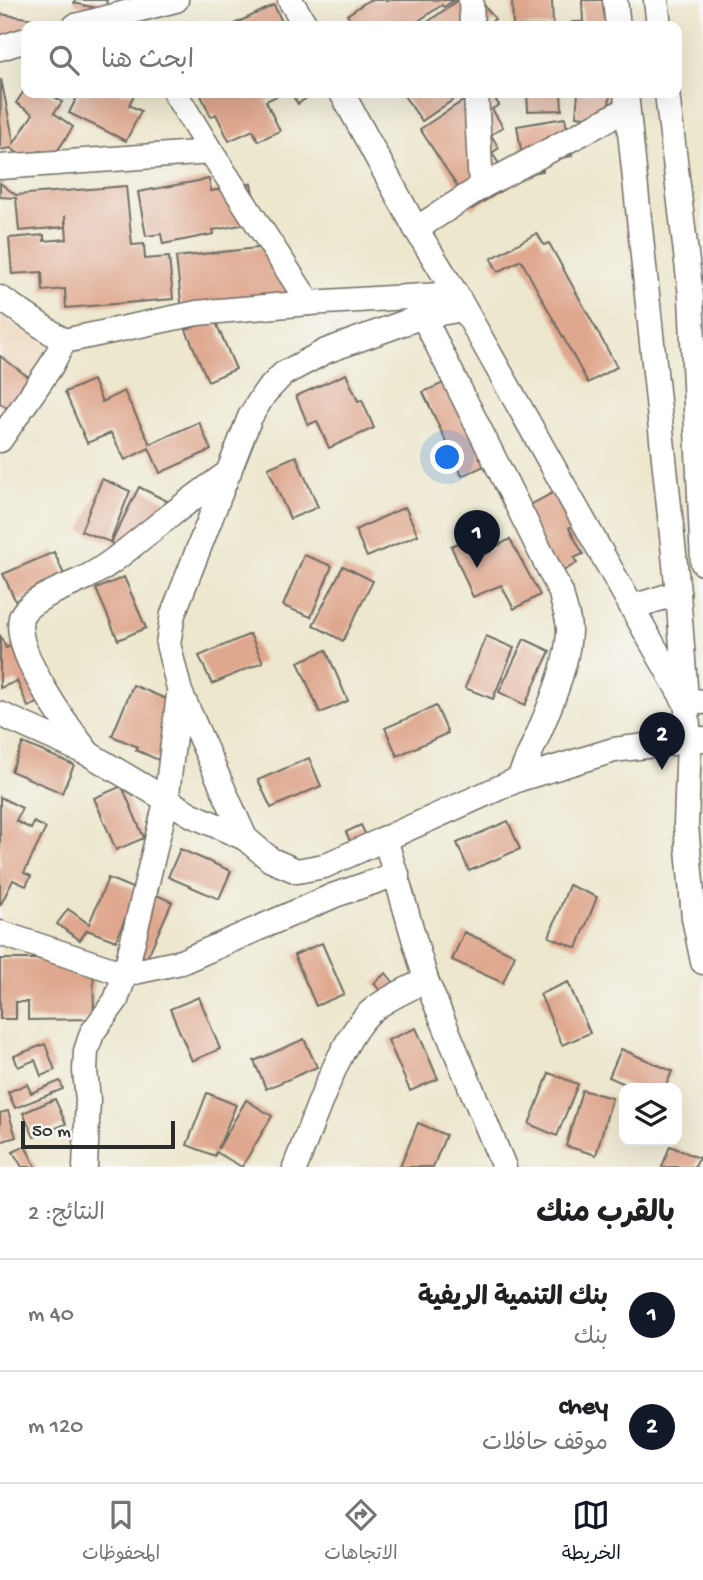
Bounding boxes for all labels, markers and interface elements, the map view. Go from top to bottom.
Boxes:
search box [21,21,682,98]
icon: search [45,41,83,79]
text: ابحث هنا [101,47,194,78]
your location [430,440,464,474]
pin: 1 [454,510,500,568]
pin: 2 [639,712,685,770]
map controls [619,1083,682,1146]
button: layers [619,1083,682,1146]
scale bar [21,1118,175,1150]
text: 50 m [32,1121,71,1144]
text: بالقرب منك [536,1198,675,1233]
text: النتائج: 2 [28,1201,105,1228]
text: بنك التنمية الريفية [418,1284,608,1315]
text: 40 m [28,1302,74,1329]
text: 1 [647,1302,657,1329]
text: بنك [574,1325,608,1352]
text: chey [559,1393,608,1424]
text: 120 m [28,1414,83,1441]
text: 2 [646,1414,658,1441]
text: موقف حافلات [482,1431,608,1458]
tab: المحفوظات [82,1496,160,1569]
tab: الاتجاهات [324,1496,398,1569]
tab: الخريطة [562,1496,621,1569]

